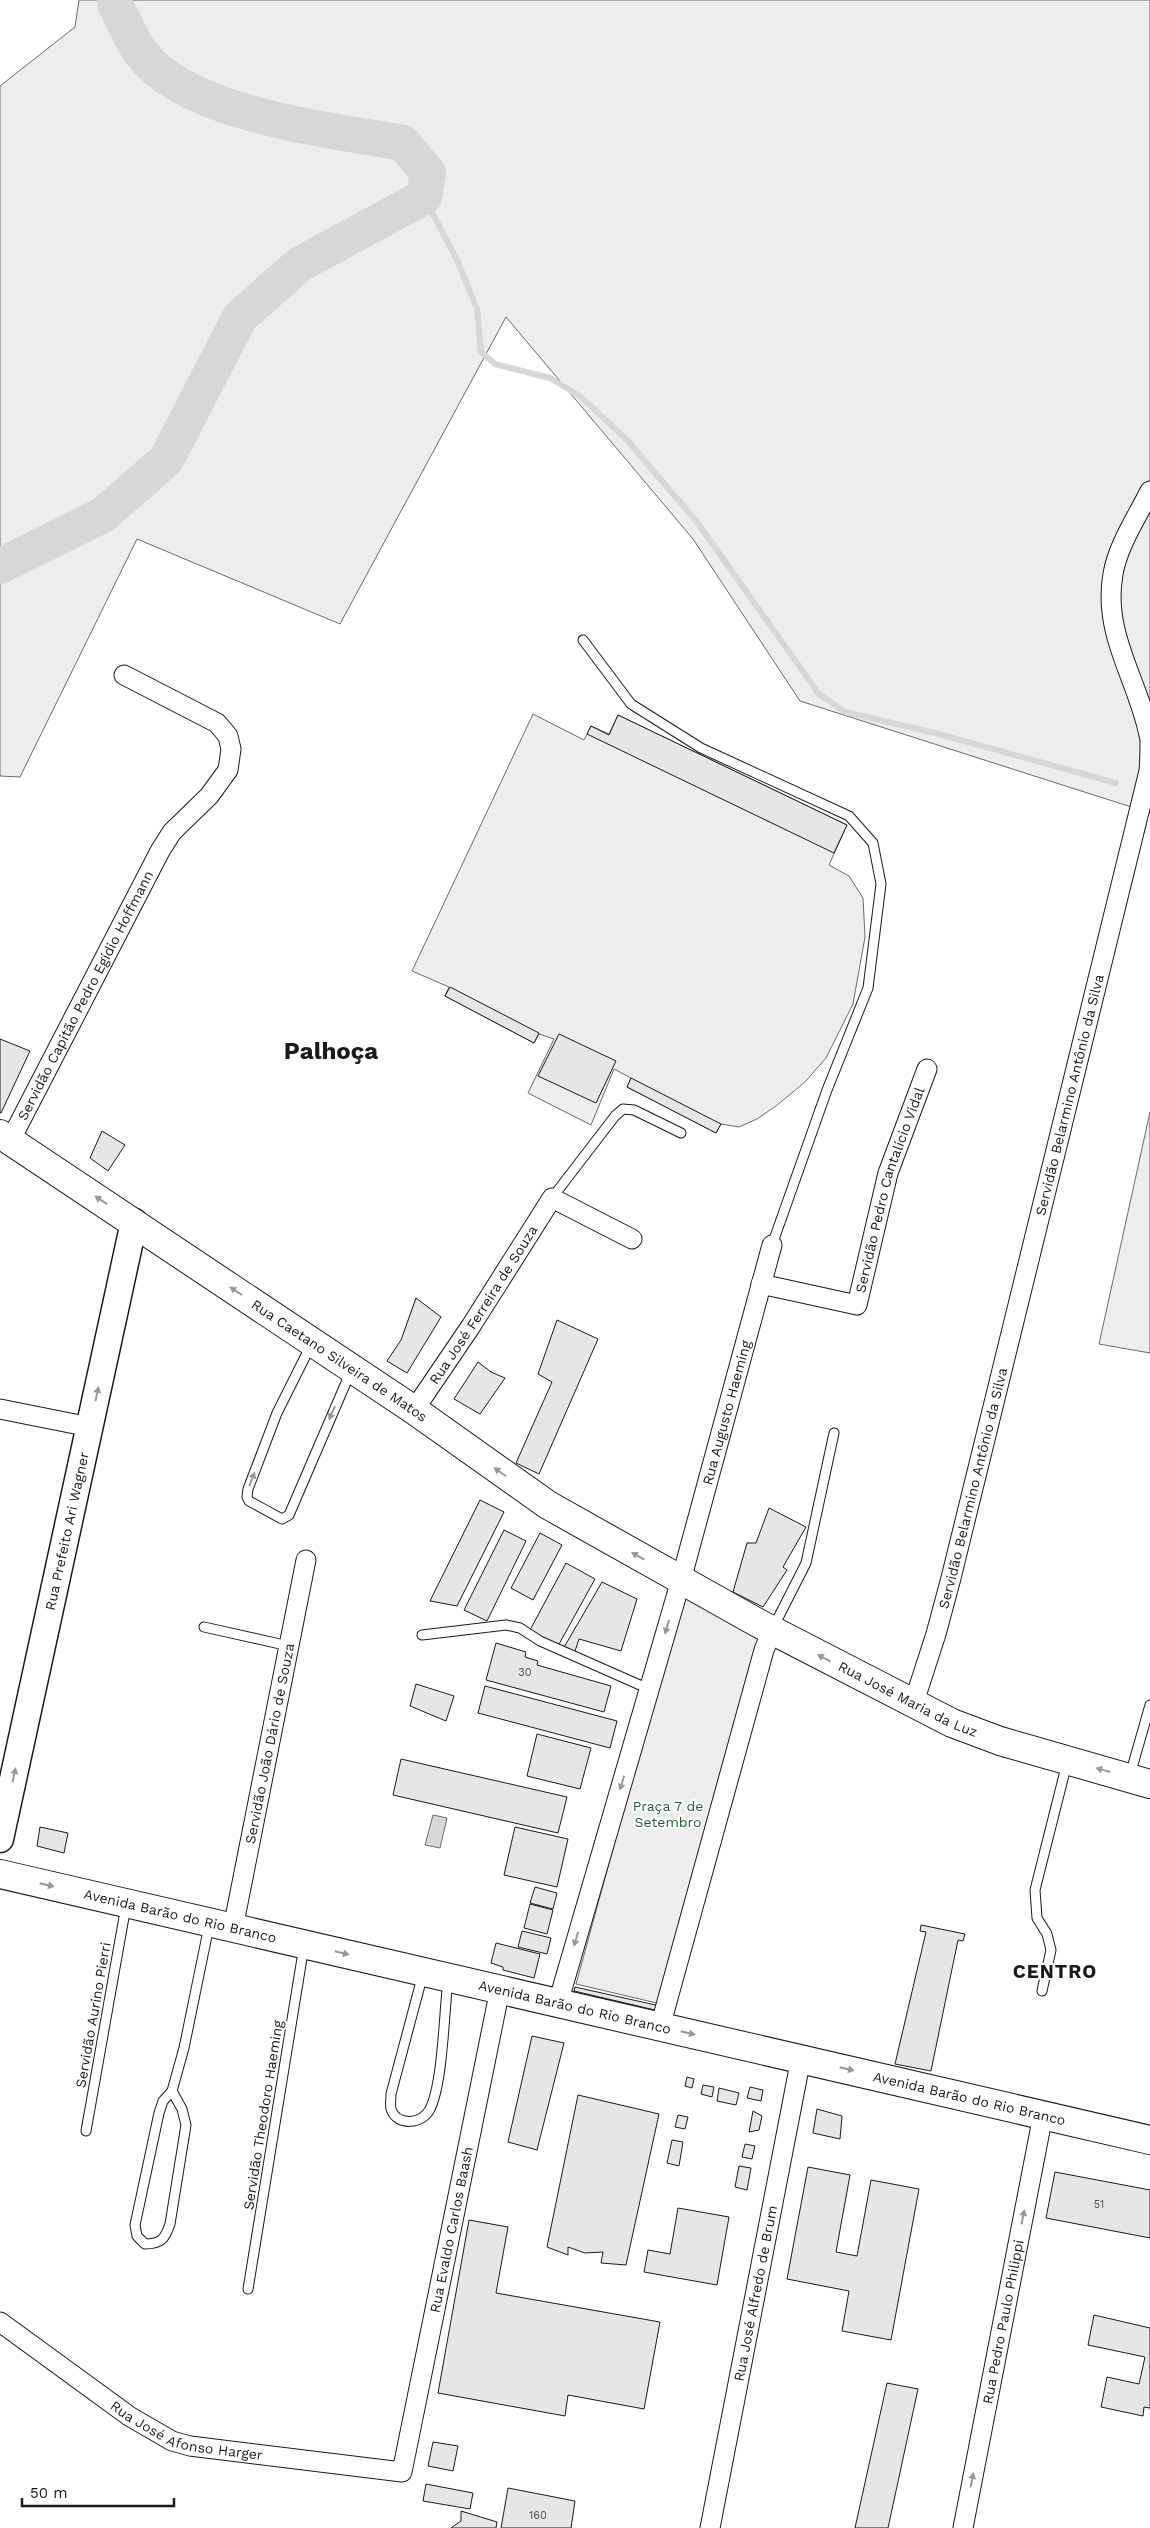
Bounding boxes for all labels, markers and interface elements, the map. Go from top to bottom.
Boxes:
street label: Servidão Capitão Pedro Egídio Hoffmann [14,868,156,1123]
street label: Servidão Belarmino Antônio da Silva [1032,973,1107,1217]
district label: Palhoça [284,1037,378,1065]
street label: Servidão Pedro Cantalício Vidal [852,1084,928,1294]
one-way arrow [94,1195,108,1205]
street label: Rua José Ferreira de Souza [426,1222,541,1387]
one-way arrow [229,1286,243,1295]
street label: Rua Caetano Silveira de Matos [249,1296,430,1425]
street label: Rua Augusto Haeming [699,1338,754,1487]
street label: Servidão Belarmino Antônio da Silva [935,1366,1010,1611]
one-way arrow [94,1385,102,1401]
one-way arrow [328,1406,336,1420]
street label: Rua Prefeito Ari Wagner [42,1450,92,1612]
one-way arrow [493,1467,506,1477]
one-way arrow [249,1471,256,1486]
one-way arrow [632,1552,645,1561]
one-way arrow [663,1619,671,1634]
street label: Servidão João Dário de Souza [242,1642,297,1845]
one-way arrow [816,1654,831,1662]
street label: Rua José Maria da Luz [836,1658,980,1740]
house number: 30 [518,1666,532,1679]
one-way arrow [1096,1766,1111,1774]
one-way arrow [10,1767,18,1782]
one-way arrow [617,1776,625,1791]
park label: Praça 7 de Setembro [633,1798,703,1830]
one-way arrow [40,1881,55,1889]
street label: Avenida Barão do Rio Branco [82,1886,278,1946]
one-way arrow [572,1932,580,1947]
street label: Servidão Aurino Pierri [72,1941,114,2089]
one-way arrow [335,1949,350,1957]
district label: CENTRO [1013,1960,1097,1983]
street label: Avenida Barão do Rio Branco [477,1977,673,2037]
street label: Servidão Theodoro Haeming [240,2018,286,2211]
one-way arrow [680,2029,696,2037]
one-way arrow [839,2065,854,2073]
street label: Avenida Barão do Rio Branco [872,2068,1067,2128]
street label: Rua Evaldo Carlos Baash [427,2145,476,2314]
house number: 51 [1094,2198,1104,2211]
street label: Rua José Alfredo de Brum [731,2204,780,2383]
one-way arrow [1019,2209,1027,2225]
street label: Rua Pedro Paulo Philippi [979,2238,1027,2405]
street label: Rua José Afonso Harger [107,2397,264,2463]
one-way arrow [968,2473,976,2488]
scale bar [22,2476,175,2508]
text: 50 m [30,2484,67,2502]
house number: 160 [529,2509,547,2522]

